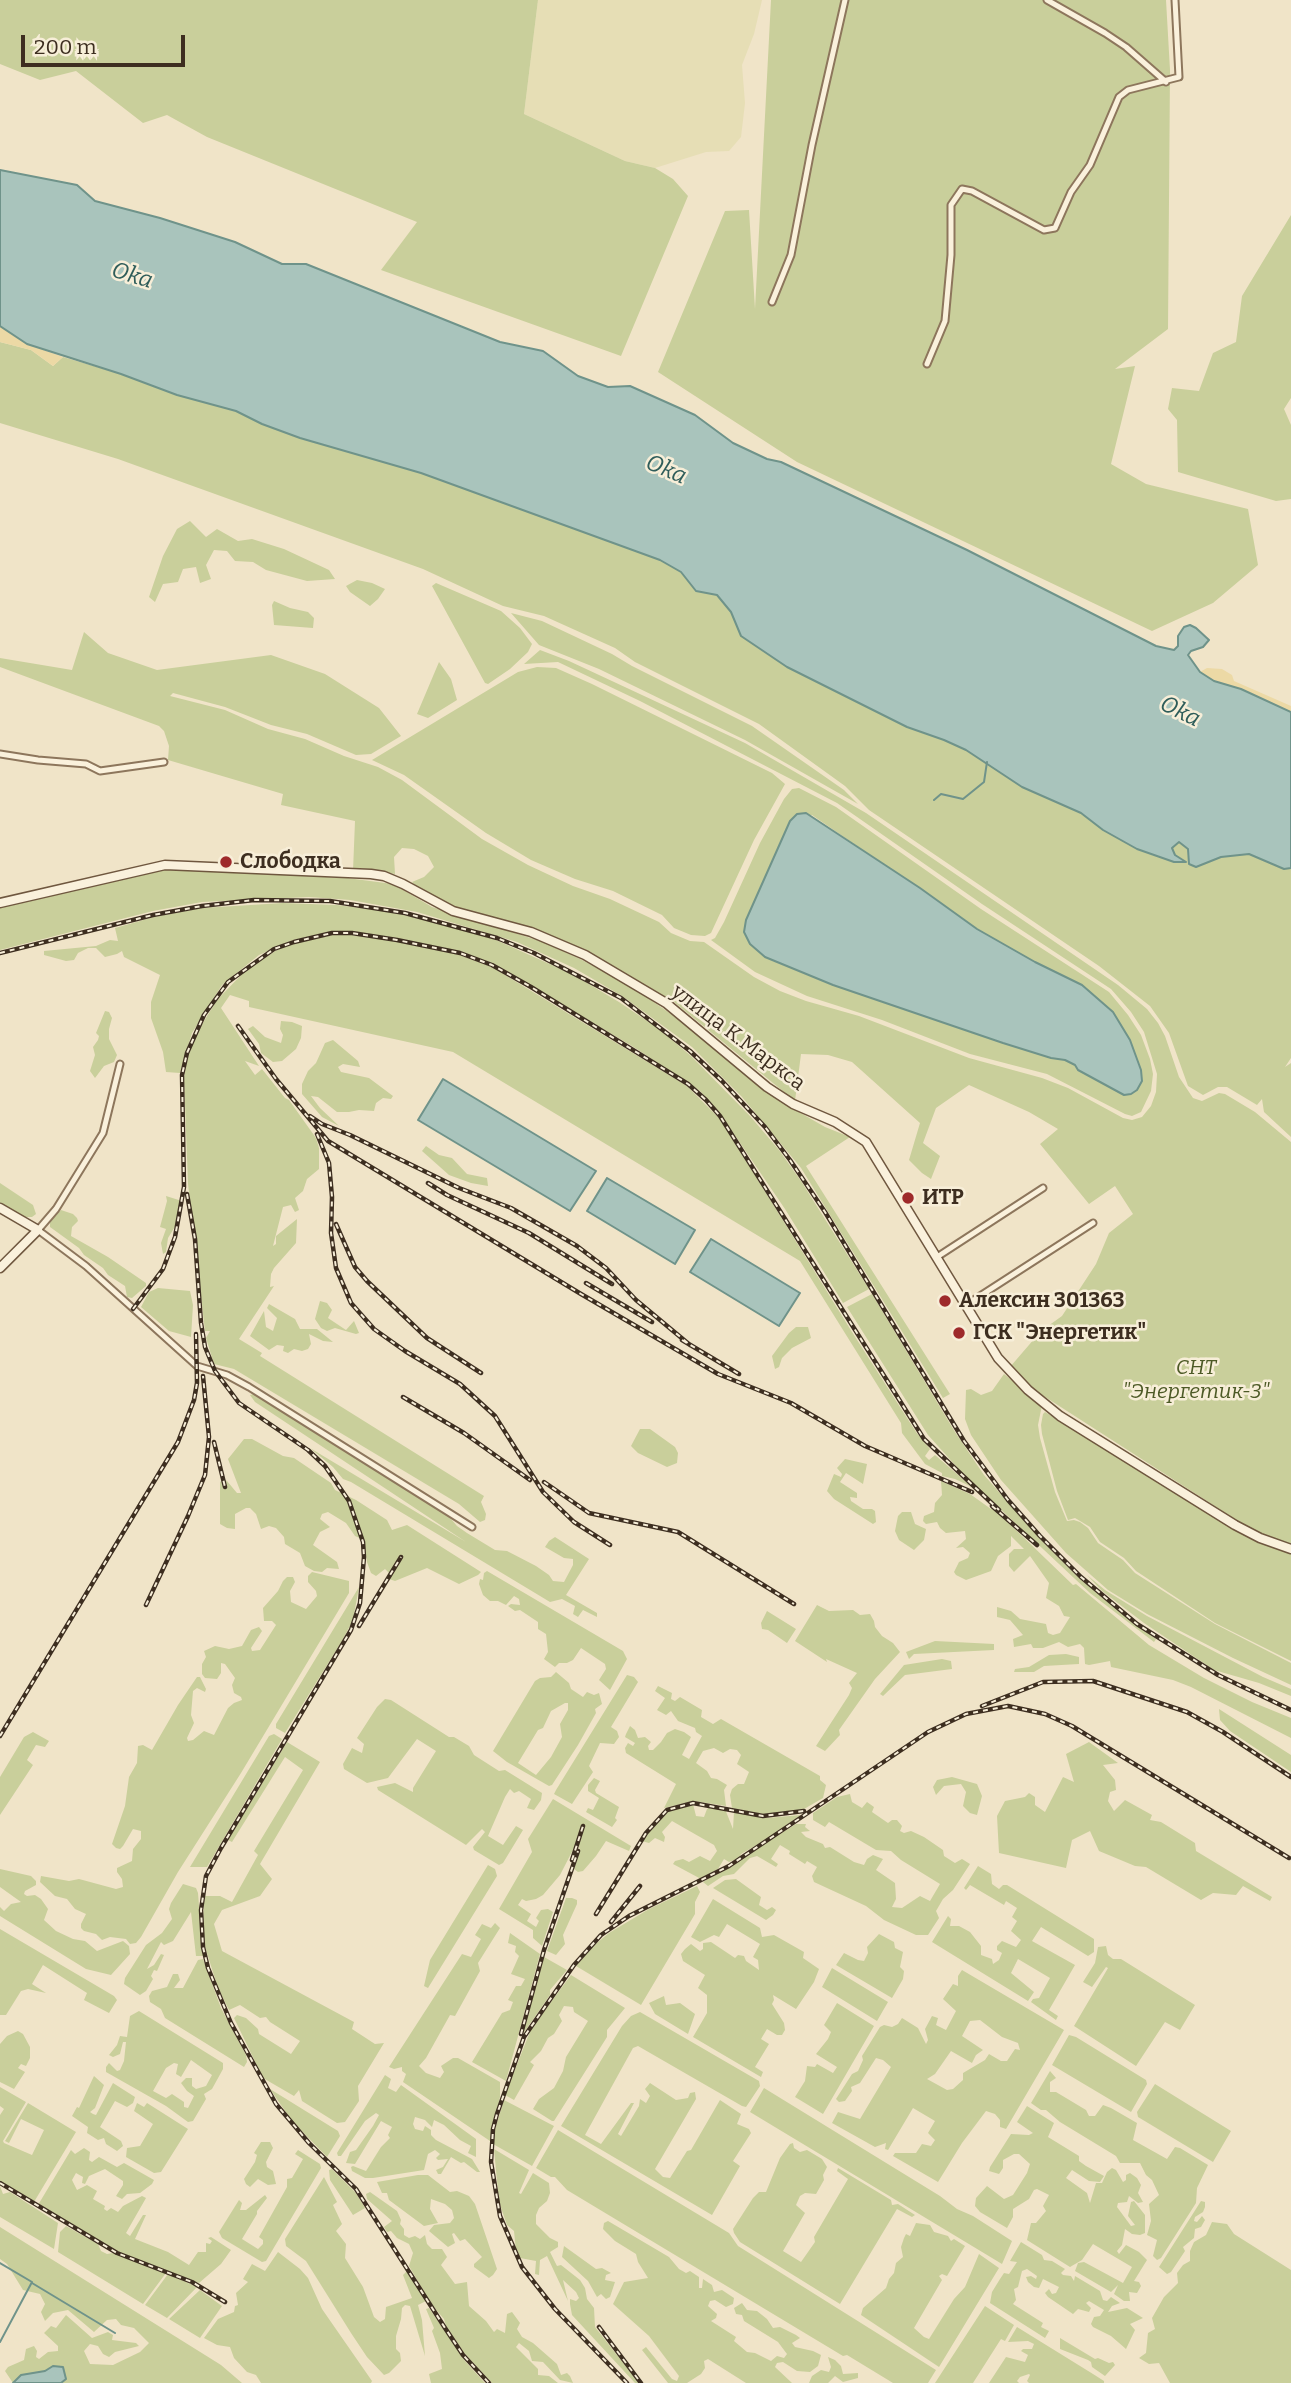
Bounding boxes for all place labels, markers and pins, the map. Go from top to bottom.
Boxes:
place label: Слободка [240,849,341,875]
marker: Слободка [218,854,234,870]
place label: ИТР [922,1185,964,1211]
marker: ИТР [900,1190,916,1206]
place label: Алексин 301363 [959,1288,1125,1314]
marker: Алексин 301363 [937,1293,953,1309]
place label: ГСК "Энергетик" [973,1320,1146,1346]
marker: ГСК "Энергетик" [951,1325,967,1341]

